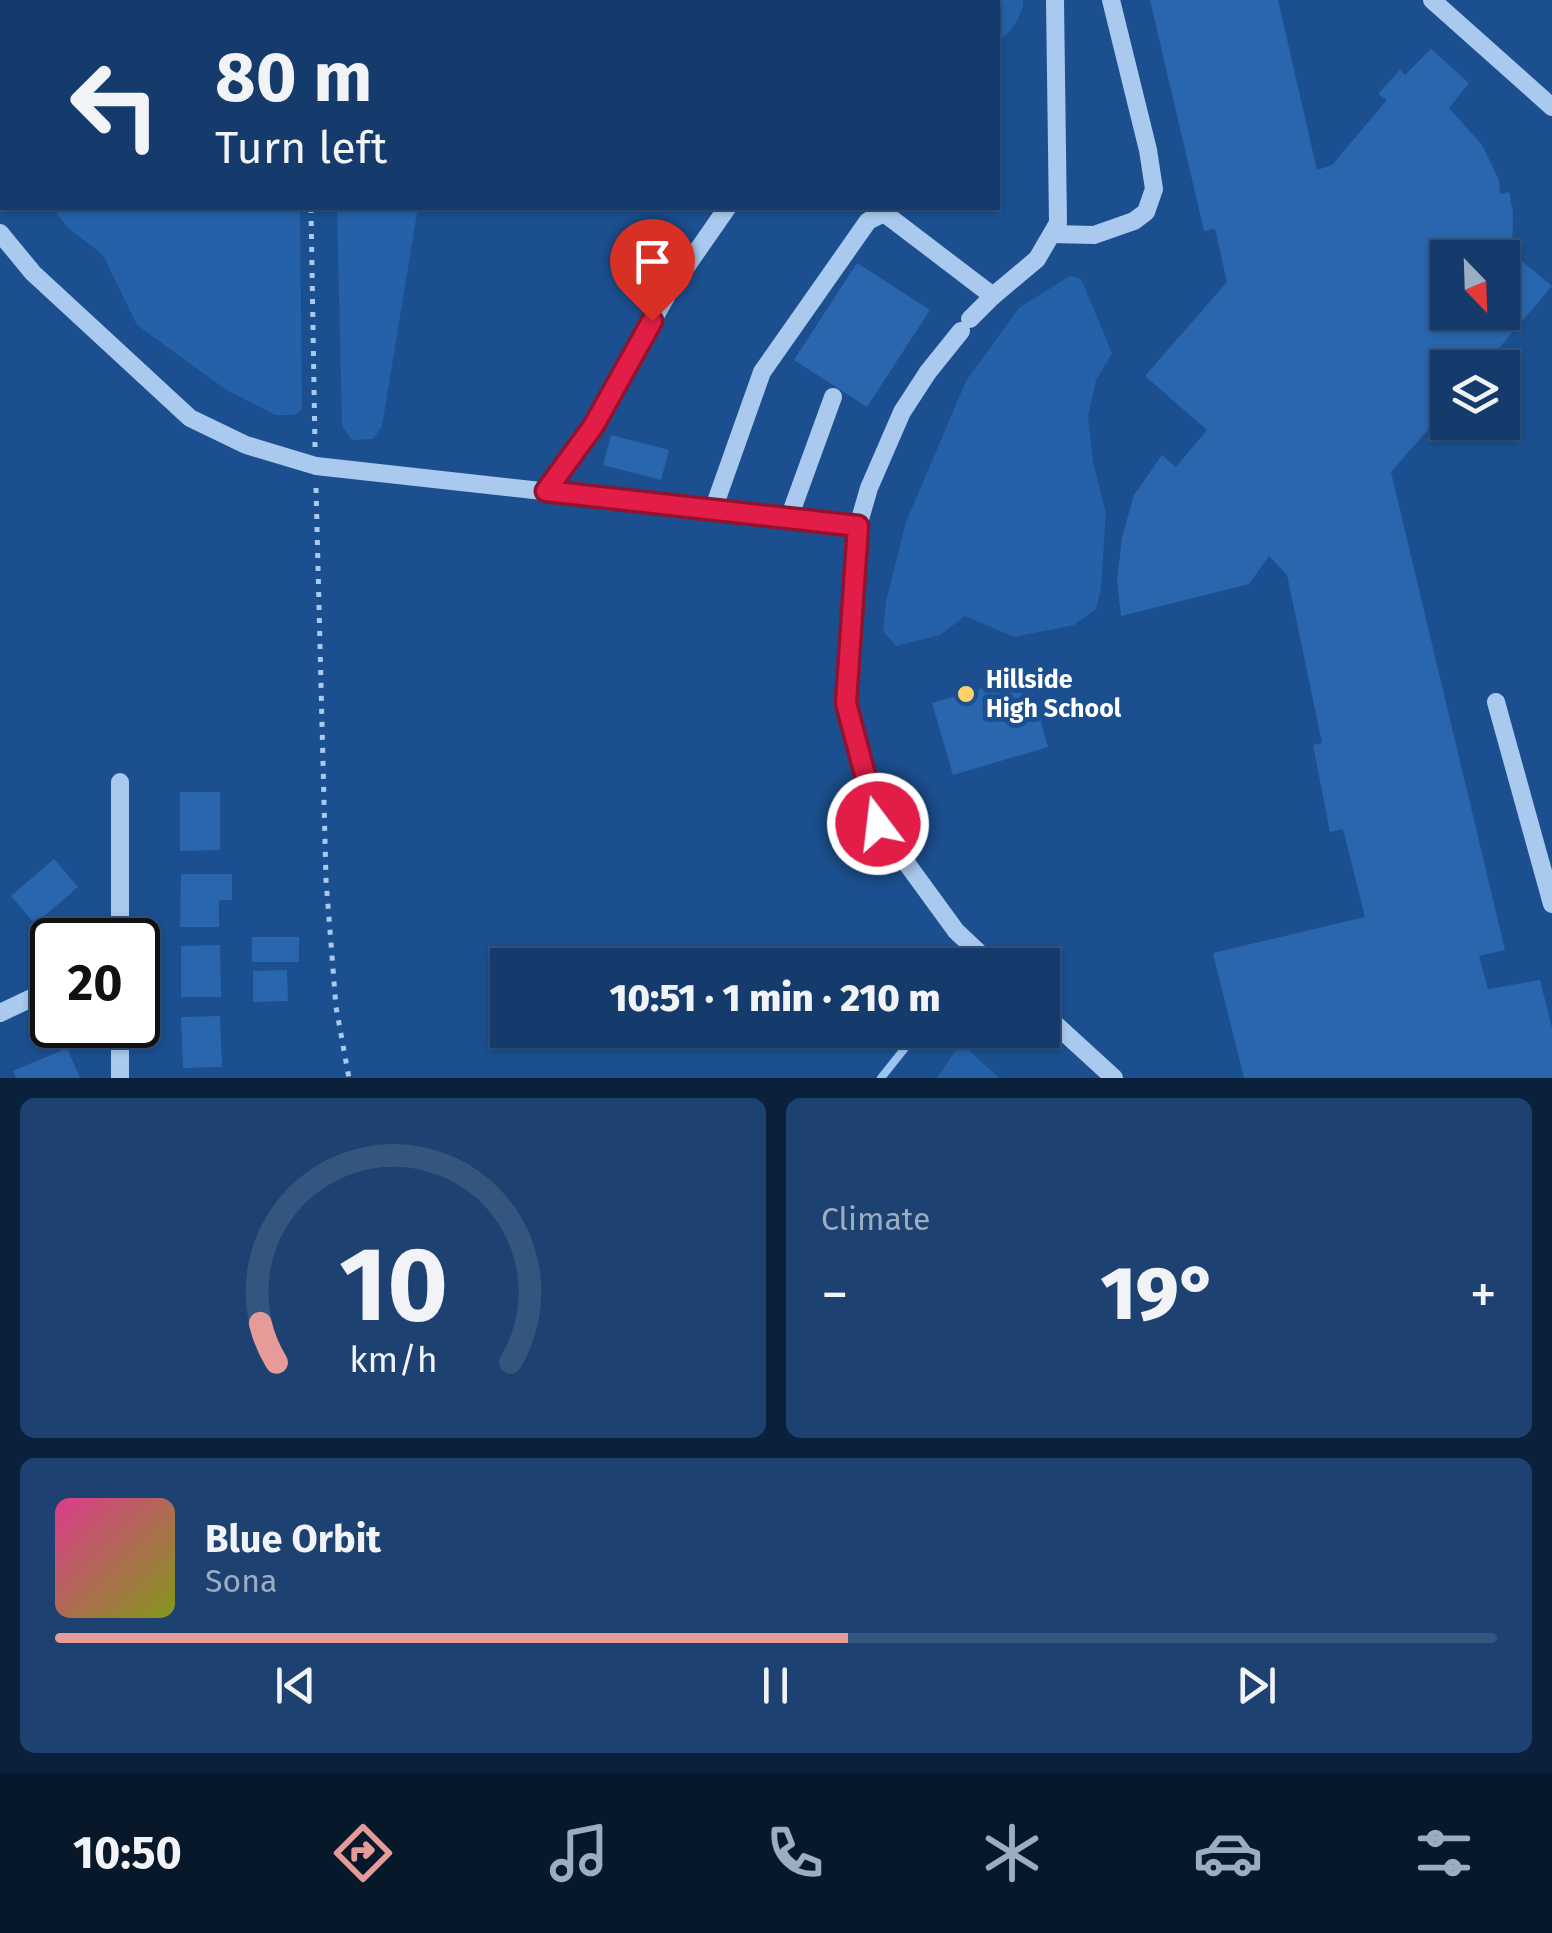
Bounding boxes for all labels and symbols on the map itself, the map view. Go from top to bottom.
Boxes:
pin [610,219,695,322]
north arrow [1430,240,1520,330]
place label: Hillside High School [986,665,1122,724]
marker: Hillside High School [955,683,977,705]
position arrow [826,772,930,876]
speed limit sign: 20 [30,918,160,1048]

